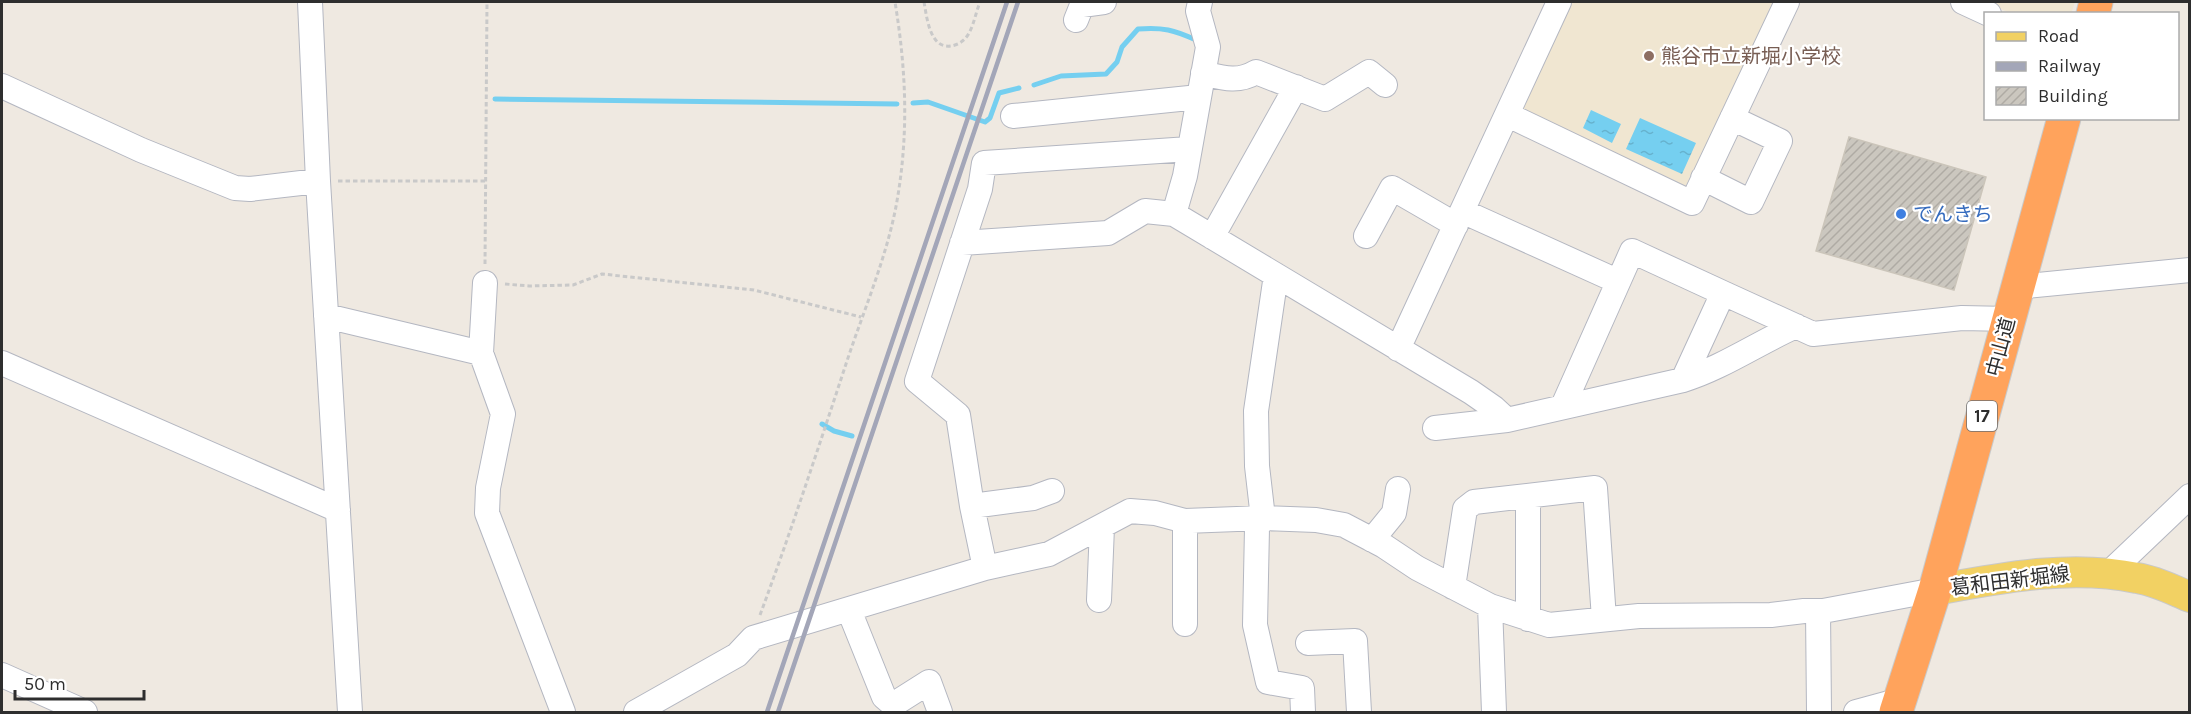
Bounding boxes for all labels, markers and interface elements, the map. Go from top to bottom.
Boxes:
legend [1984,12,2179,120]
text: Road [2038,25,2079,47]
place label: 熊谷市立新堀小学校 [1661,45,1841,68]
marker: 熊谷市立新堀小学校 [1642,49,1656,63]
text: Railway [2038,55,2101,77]
text: Building [2038,85,2108,107]
place label: でんきち [1913,203,1993,226]
marker: でんきち [1894,207,1908,221]
street label: 中山道 [1982,315,2020,379]
road number: 17 [1967,401,1997,431]
street label: 葛和田新堀線 [1949,562,2071,600]
scale bar [15,663,144,701]
text: 50 m [24,673,66,695]

